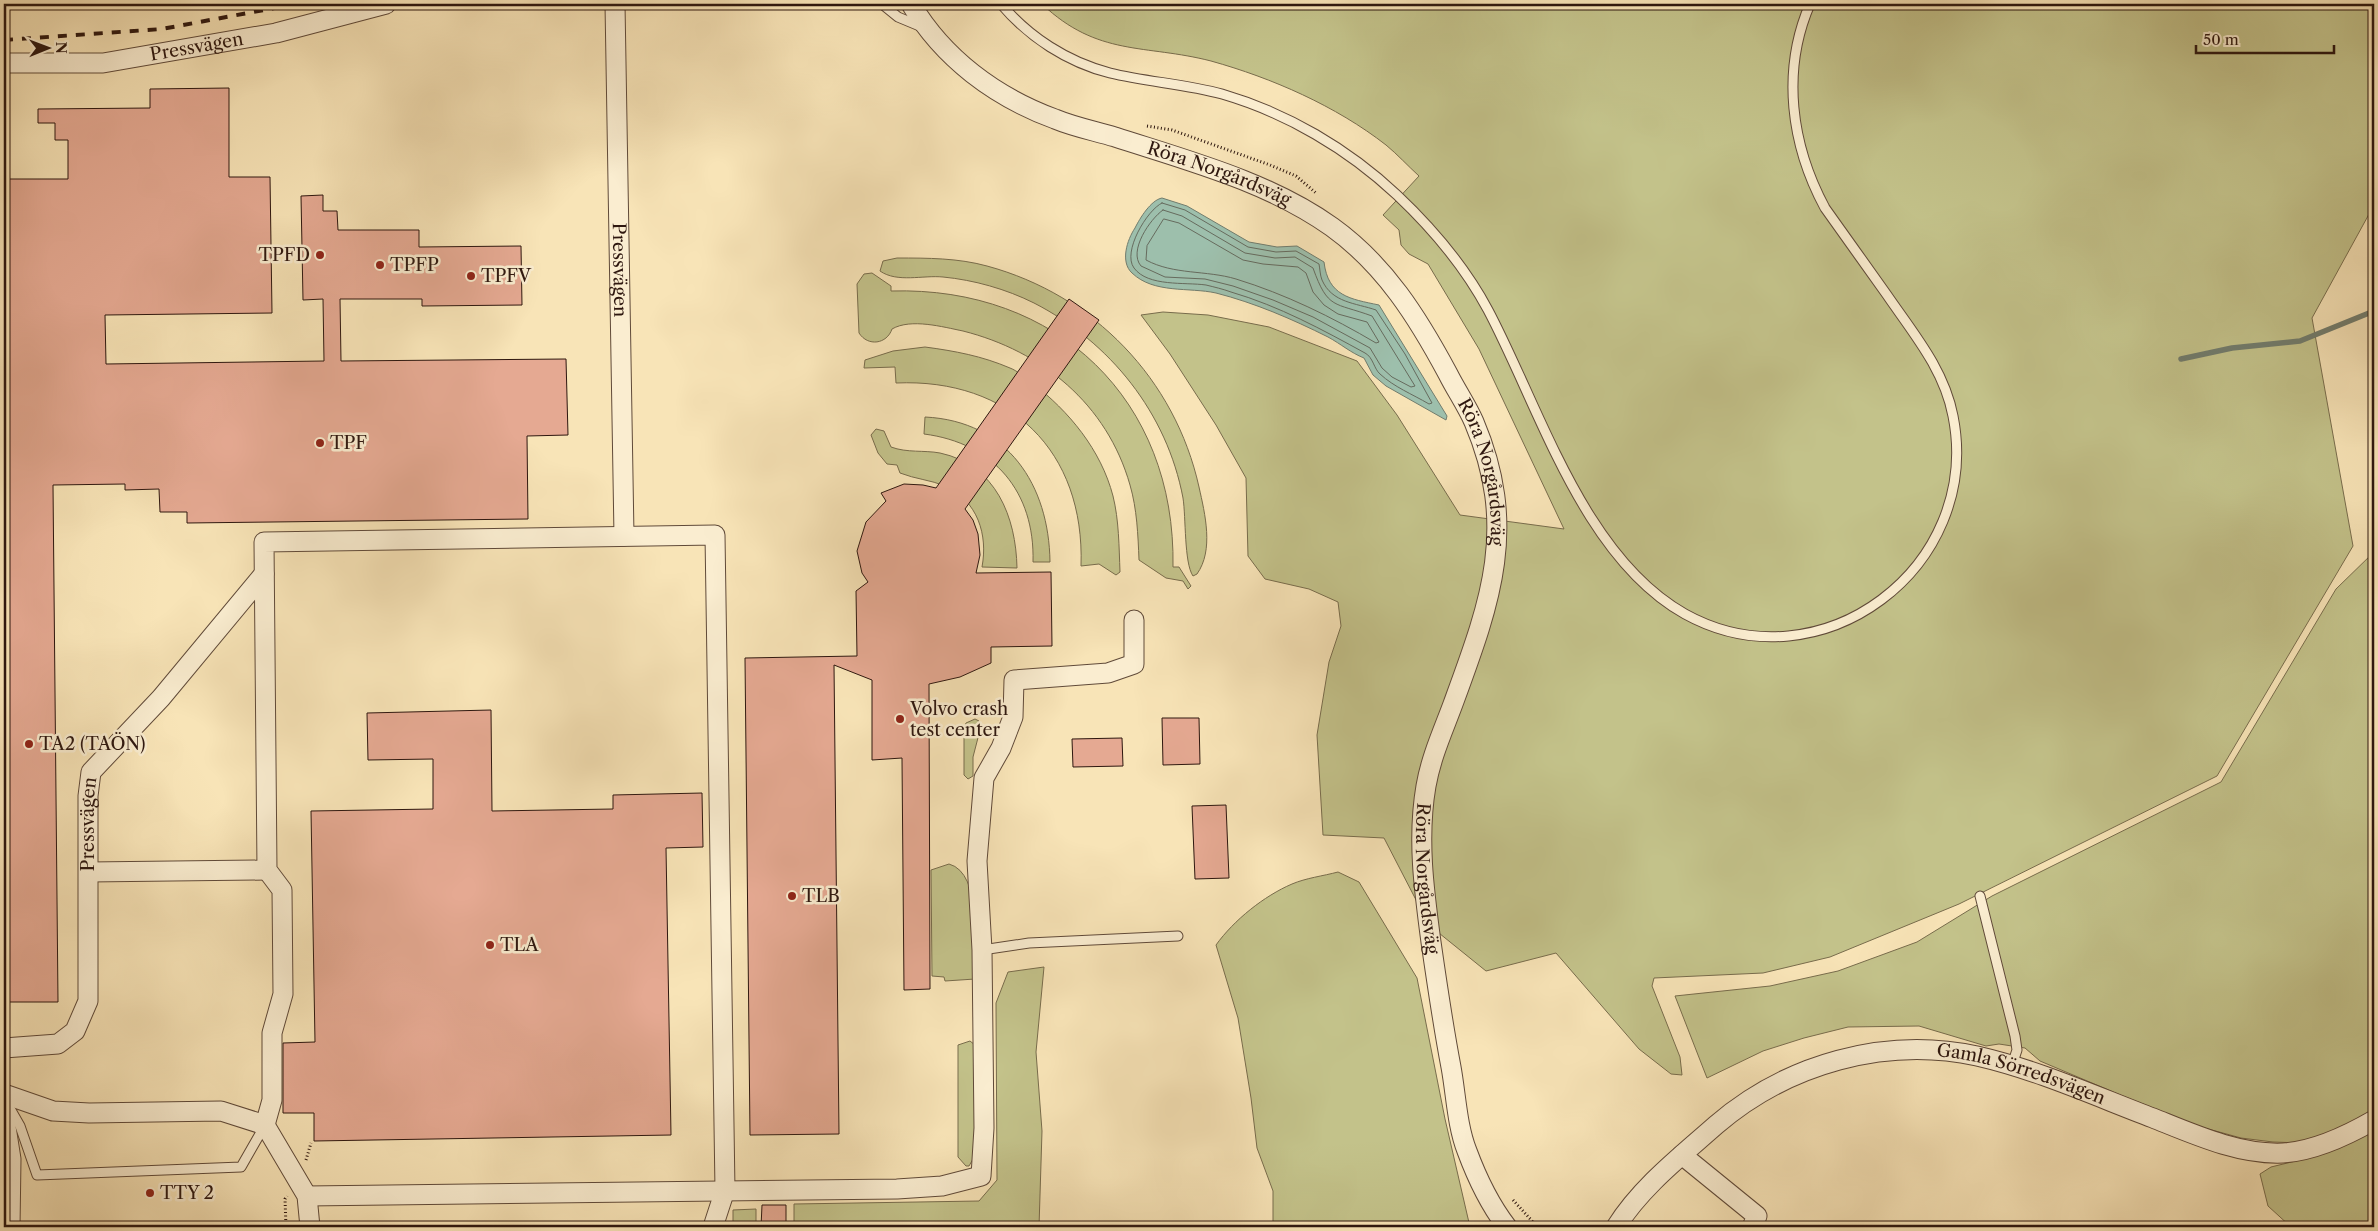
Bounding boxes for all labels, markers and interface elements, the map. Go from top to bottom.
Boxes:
north arrow [22,22,72,72]
scale bar [2196,22,2333,54]
street label: Pressvägen [148,28,245,66]
text: 50 m [2203,30,2239,49]
text: N [52,42,70,54]
street label: Röra Norgårdsväg [1144,137,1295,211]
street label: Pressvägen [608,223,631,317]
place label: TPFD [259,244,310,266]
marker: TPFD [314,249,326,261]
place label: TPFP [390,254,439,276]
marker: TPFP [374,259,386,271]
place label: TPFV [481,265,532,287]
marker: TPFV [465,270,477,282]
street label: Röra Norgårdsväg [1453,395,1508,547]
place label: TPF [330,432,367,454]
marker: TPF [314,437,326,449]
place label: Volvo crash test center [909,698,1008,741]
marker: Volvo crash test center [894,713,906,725]
place label: TA2 (TAÖN) [39,732,146,755]
marker: TA2 (TAÖN) [23,738,35,750]
street label: Pressvägen [77,776,101,871]
street label: Röra Norgårdsväg [1411,802,1444,956]
place label: TLB [802,885,840,907]
marker: TLB [786,890,798,902]
place label: TLA [500,934,539,956]
marker: TLA [484,939,496,951]
street label: Gamla Sörredsvägen [1936,1039,2109,1109]
place label: TTY 2 [160,1182,214,1204]
marker: TTY 2 [144,1187,156,1199]

